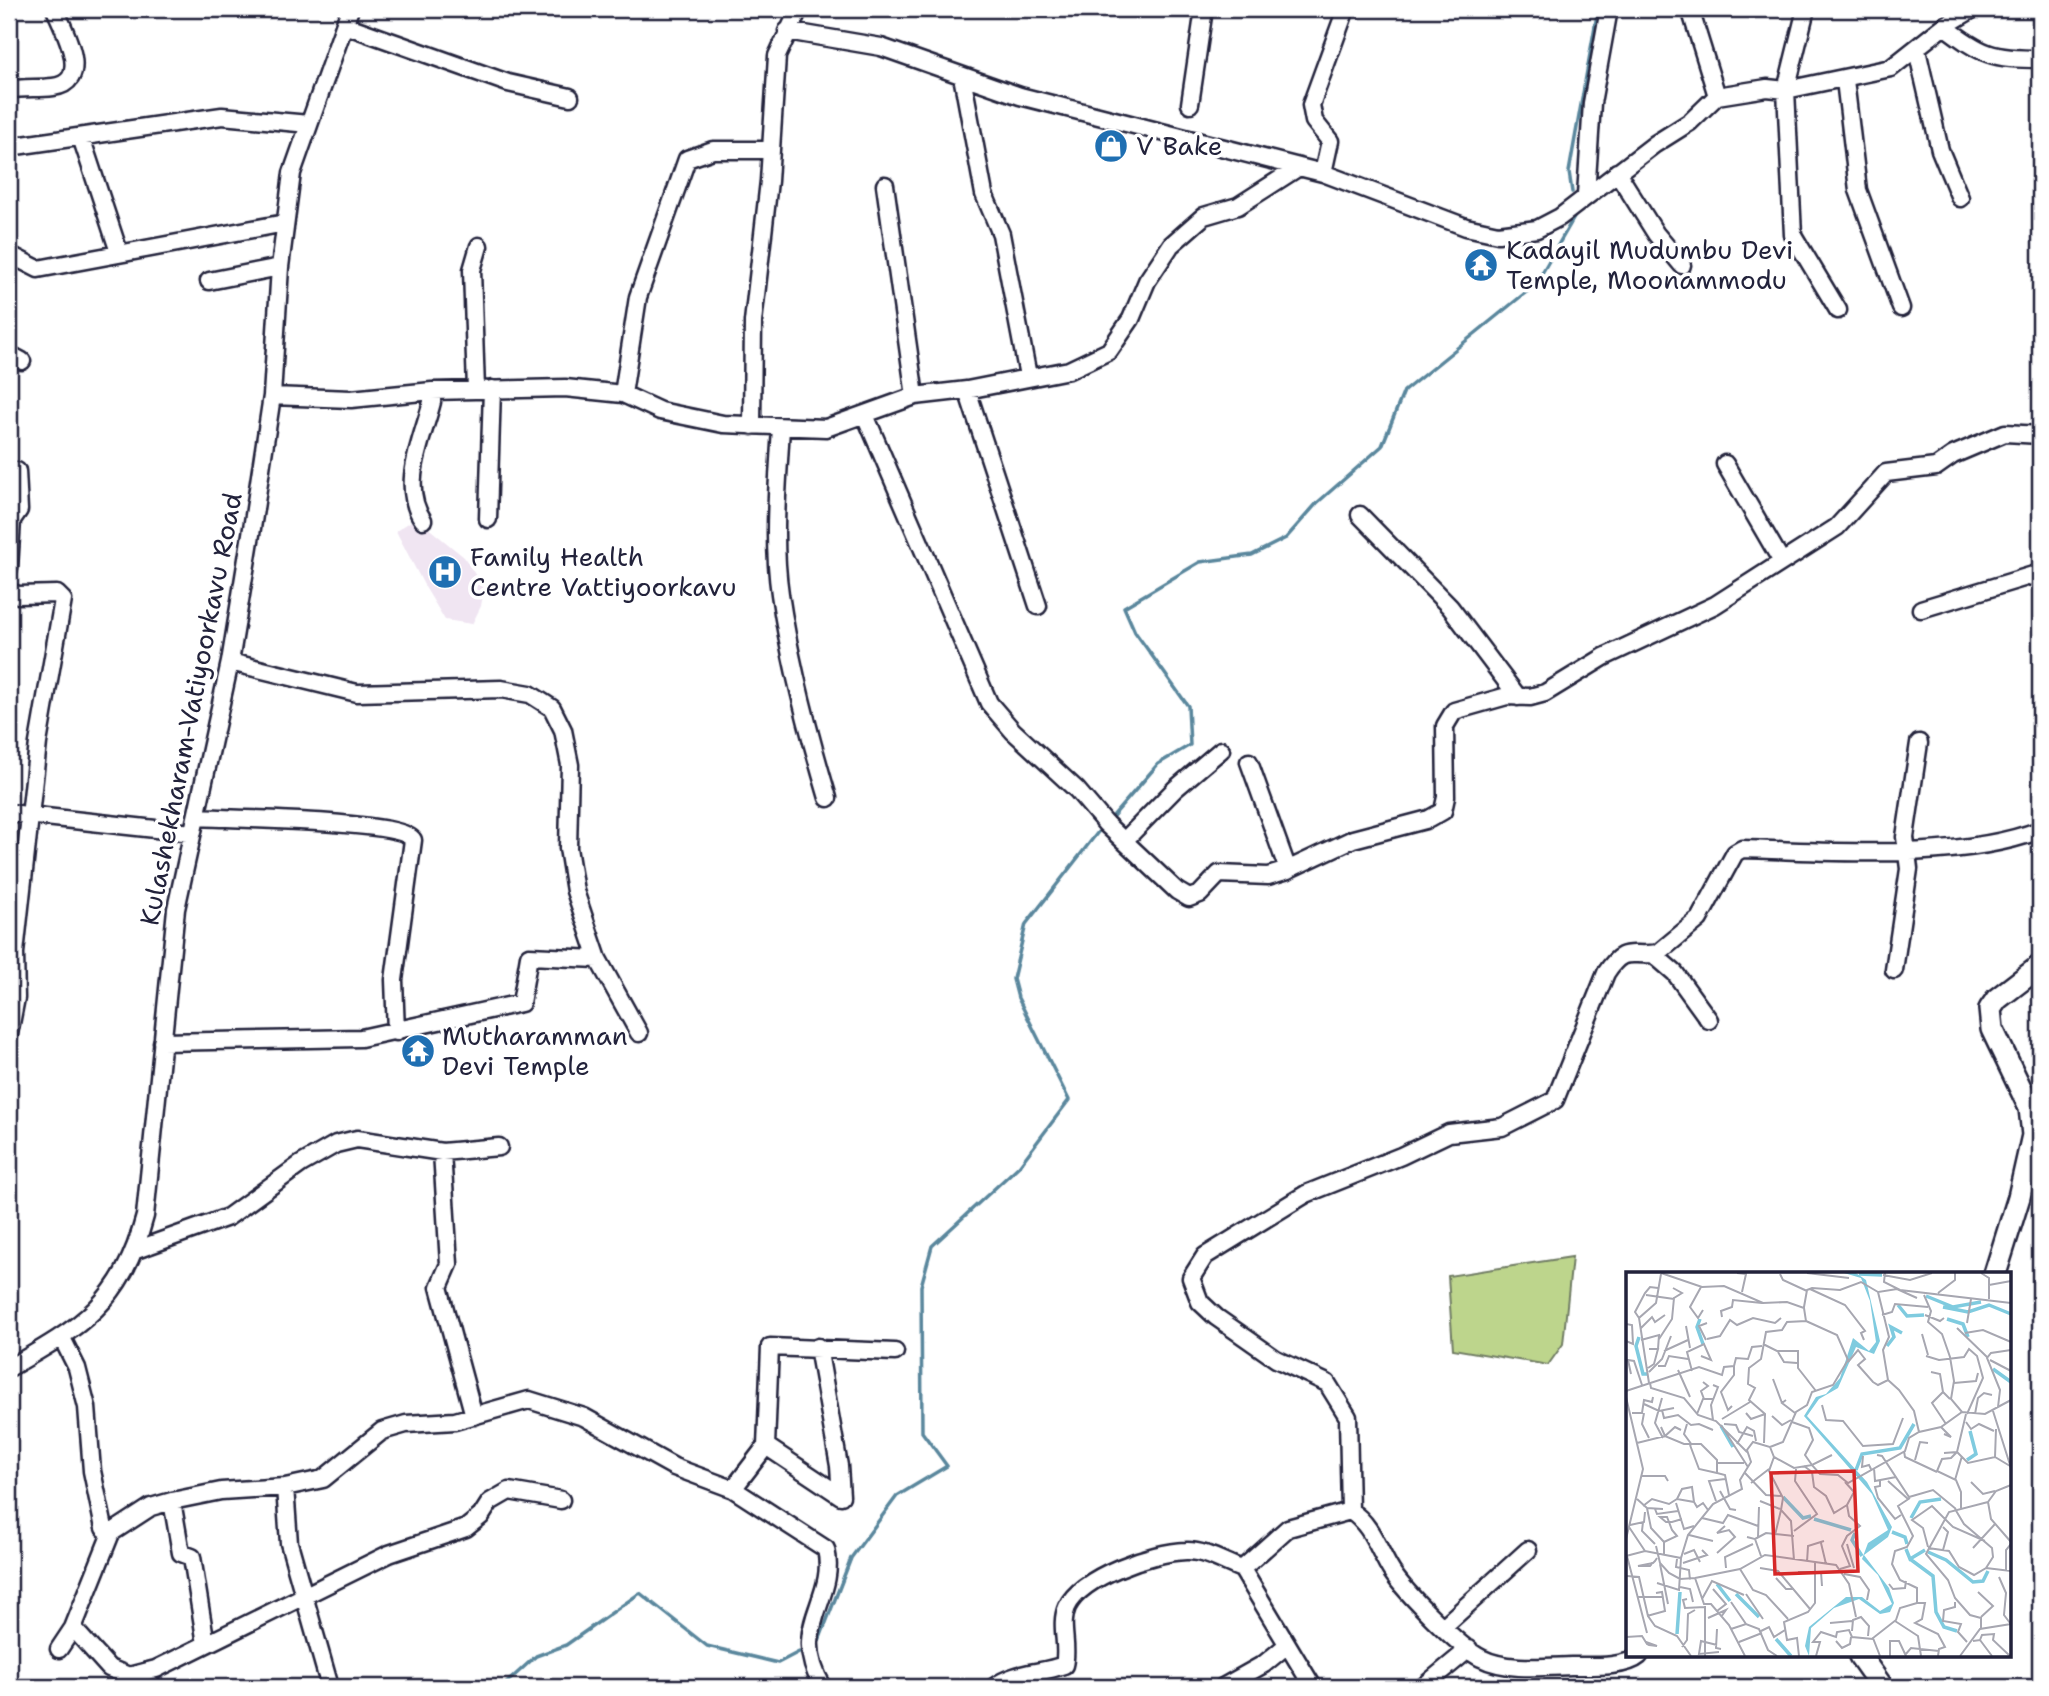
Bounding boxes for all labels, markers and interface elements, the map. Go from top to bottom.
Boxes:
shop icon: V Bake [1092,127,1130,165]
place label: V Bake [1136,128,1222,163]
place label: Kadayil Mudumbu Devi Temple, Moonammodu [1506,232,1793,297]
temple icon: Kadayil Mudumbu Devi Temple, Moonammodu [1462,246,1500,284]
street label: Kulashekharam-Vatiyoorkavu Road [131,489,250,928]
place label: Family Health Centre Vattiyoorkavu [470,539,737,604]
hospital icon: Family Health Centre Vattiyoorkavu [426,553,464,591]
place label: Mutharamman Devi Temple [442,1018,628,1083]
temple icon: Mutharamman Devi Temple [399,1032,437,1070]
inset map [1626,1272,2010,1658]

